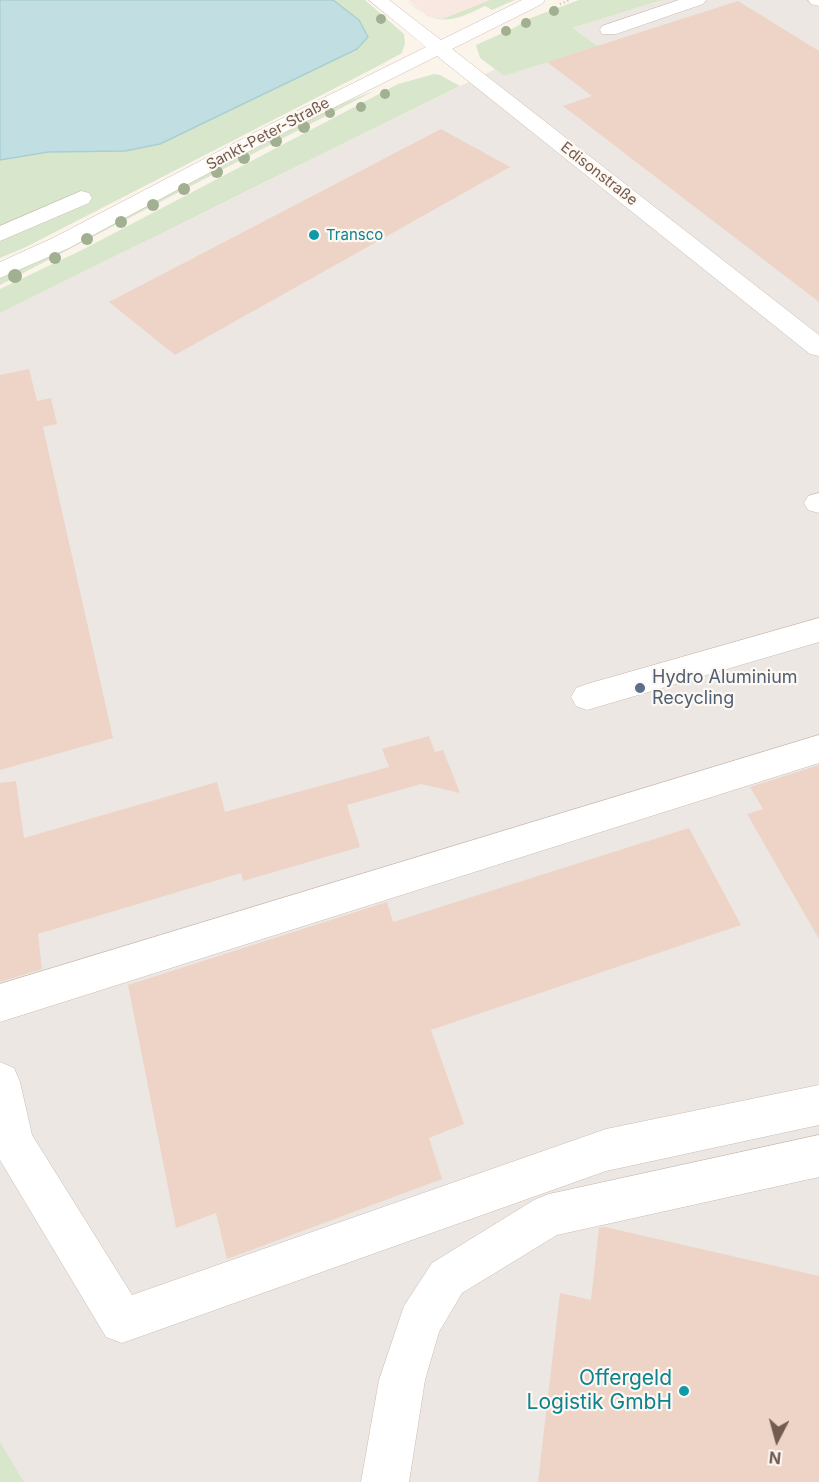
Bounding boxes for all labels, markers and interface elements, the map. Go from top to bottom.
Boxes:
street label: Sankt-Peter-Straße [203,94,333,174]
street label: Edisonstraße [557,138,641,210]
place label: Transco [326,226,383,244]
marker: Transco [307,228,321,242]
place label: Hydro Aluminium Recycling [652,667,798,710]
marker: Hydro Aluminium Recycling [633,681,647,695]
place label: Offergeld Logistik GmbH [527,1366,672,1416]
marker: Offergeld Logistik GmbH [677,1384,691,1398]
north arrow [747,1410,807,1470]
text: N [768,1447,782,1468]

